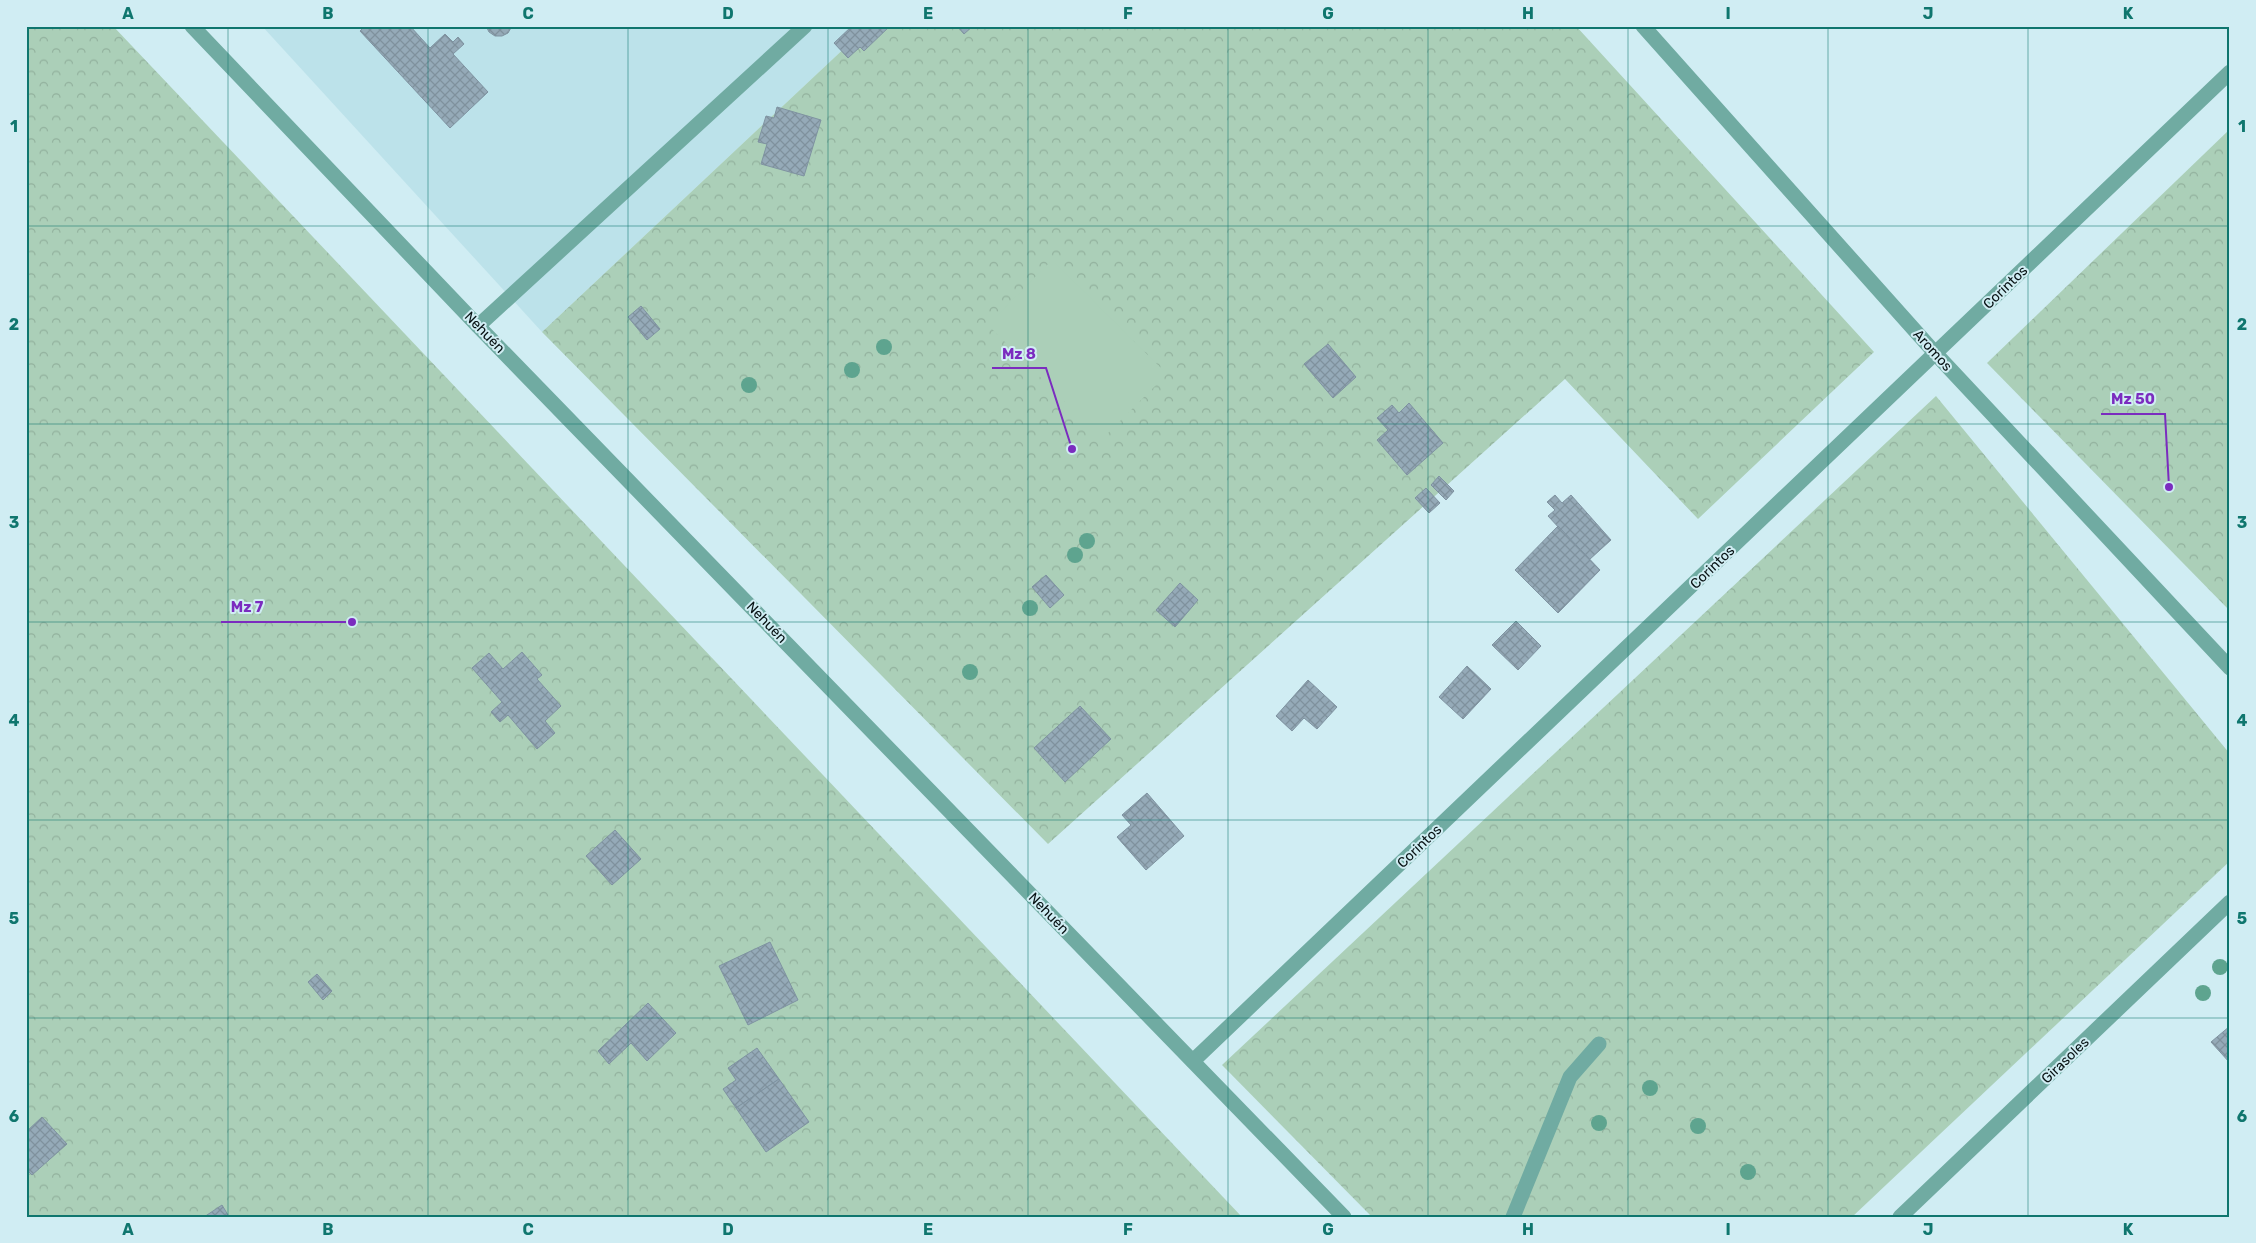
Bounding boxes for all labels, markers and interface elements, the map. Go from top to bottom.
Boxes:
text: A [122,4,134,23]
text: B [322,4,334,23]
text: C [522,4,534,23]
text: D [722,4,734,23]
text: E [923,4,933,23]
text: F [1123,4,1133,23]
text: G [1322,4,1334,23]
text: H [1522,4,1534,23]
text: I [1725,4,1731,23]
text: J [1923,4,1933,23]
text: K [2123,4,2134,23]
text: 1 [10,117,18,136]
text: 1 [2238,117,2246,136]
street label: Corintos [1980,262,2031,313]
street label: Nehuén [461,308,508,357]
text: 2 [9,315,19,334]
text: 2 [2237,315,2247,334]
street label: Aromos [1910,326,1956,375]
callout: Mz 8 [992,338,1046,368]
text: Mz 8 [1002,345,1036,363]
callout: Mz 50 [2101,384,2165,414]
text: Mz 50 [2111,390,2155,408]
text: 3 [9,513,19,532]
text: 3 [2237,513,2247,532]
street label: Corintos [1687,542,1738,593]
callout: Mz 7 [221,592,273,622]
text: Mz 7 [231,598,264,616]
street label: Nehuén [743,598,790,647]
text: 4 [9,711,20,730]
text: 4 [2237,711,2248,730]
street label: Corintos [1394,821,1445,872]
street label: Nehuén [1025,889,1072,938]
text: 5 [9,909,19,928]
text: 5 [2237,909,2247,928]
street label: Girasoles [2038,1034,2093,1087]
text: 6 [9,1107,19,1126]
text: 6 [2237,1107,2247,1126]
text: A [122,1220,134,1239]
text: B [322,1220,334,1239]
text: C [522,1220,534,1239]
text: D [722,1220,734,1239]
text: E [923,1220,933,1239]
text: F [1123,1220,1133,1239]
text: G [1322,1220,1334,1239]
text: H [1522,1220,1534,1239]
text: I [1725,1220,1731,1239]
text: J [1923,1220,1933,1239]
text: K [2123,1220,2134,1239]

